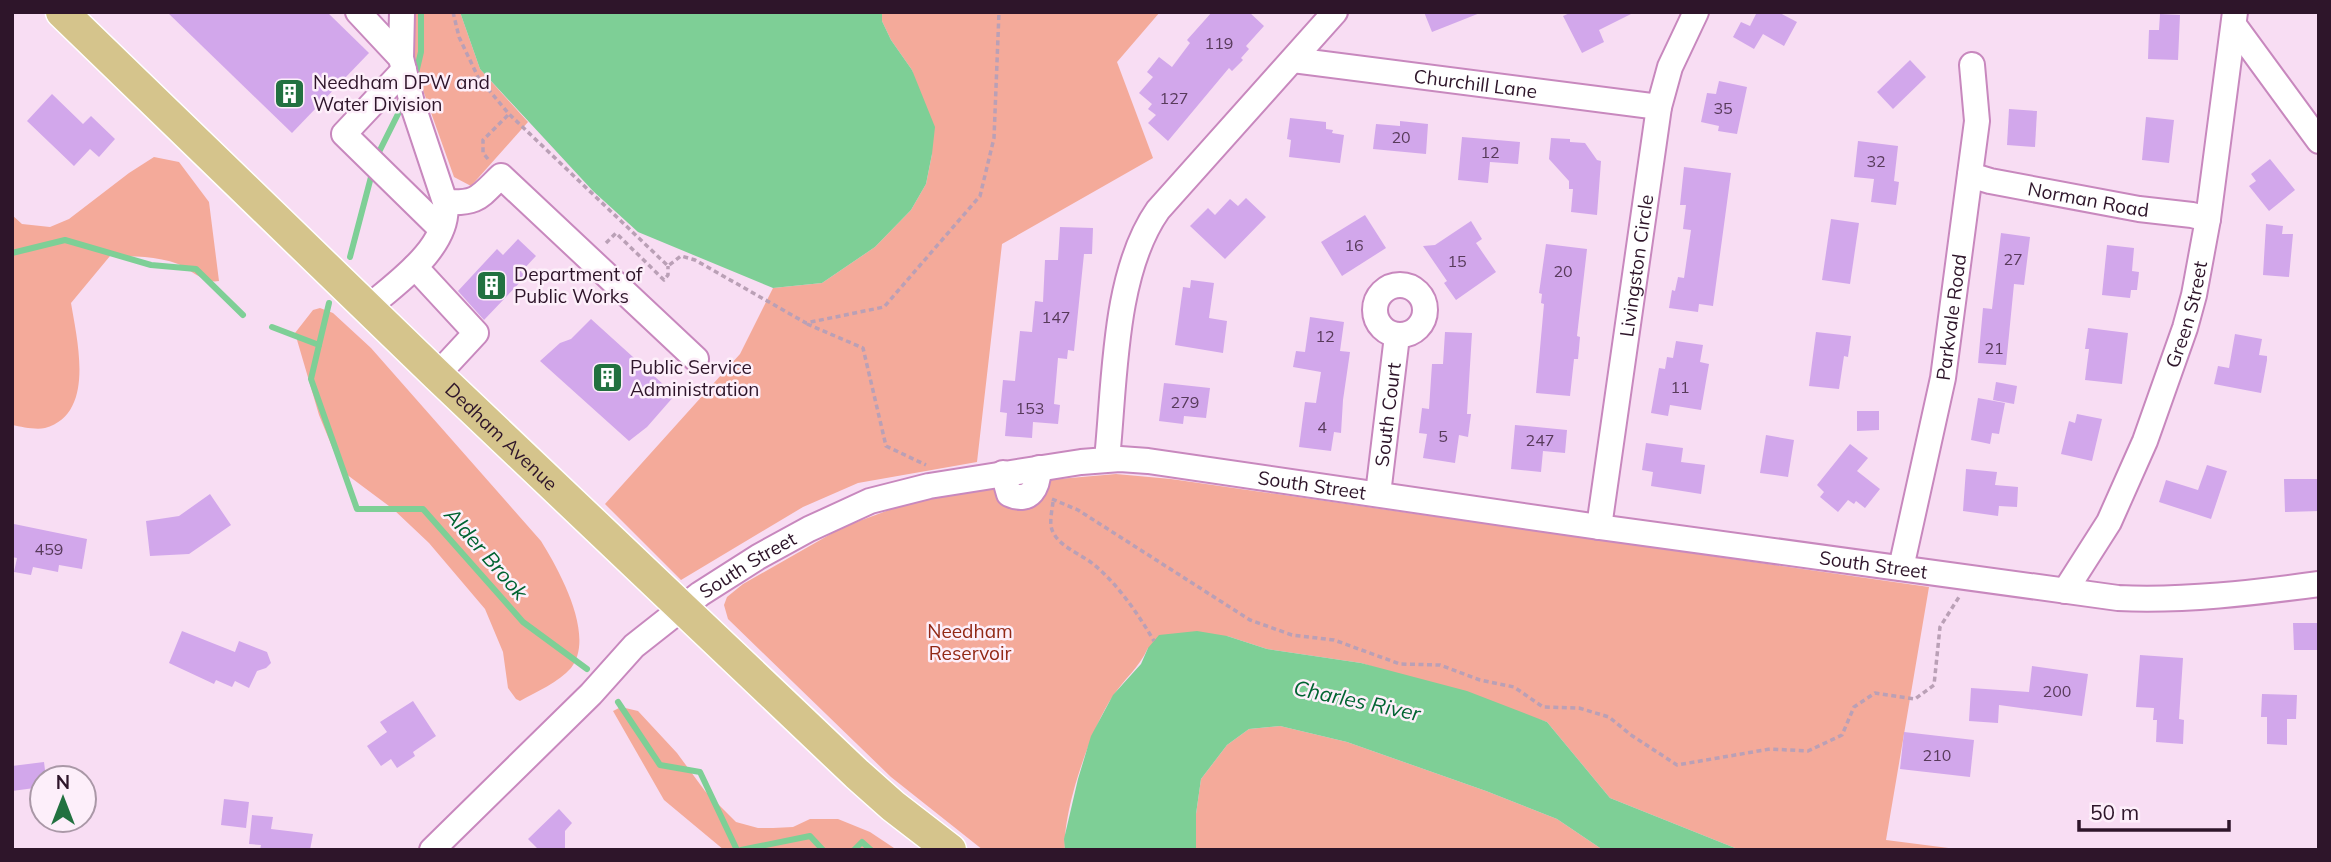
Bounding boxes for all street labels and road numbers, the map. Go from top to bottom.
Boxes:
street label: Churchill Lane [1412,64,1539,103]
street label: Norman Road [2026,176,2150,222]
street label: Livingston Circle [1614,193,1658,338]
street label: Parkvale Road [1931,252,1971,382]
street label: Green Street [2160,259,2212,371]
street label: South Court [1369,361,1406,468]
street label: Dedham Avenue [440,377,563,495]
street label: South Street [1256,465,1368,505]
street label: South Street [695,526,800,603]
street label: South Street [1818,545,1929,584]

